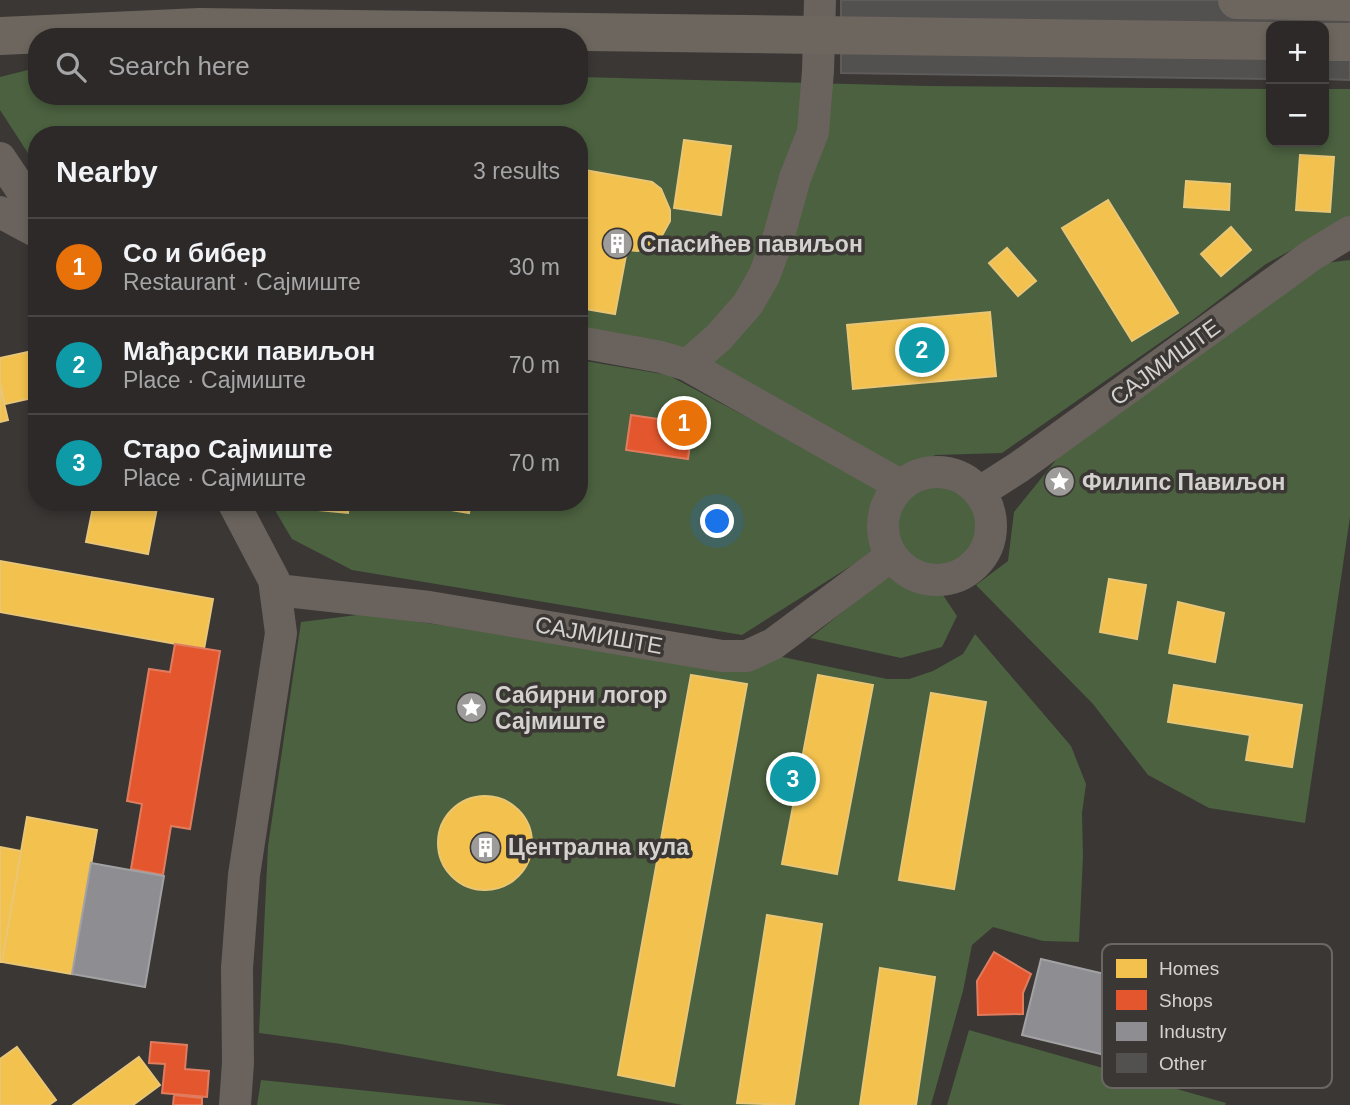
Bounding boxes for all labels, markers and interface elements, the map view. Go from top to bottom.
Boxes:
map controls [1266,21,1329,147]
button: + [1266,21,1329,84]
search box [28,28,588,105]
icon: search [52,48,90,86]
text: Search here [108,51,250,81]
button: − [1266,84,1329,147]
text: Nearby [56,155,158,188]
text: 3 results [473,158,560,184]
building icon: Спасићев павиљон [600,227,634,261]
place label: Спасићев павиљон [640,231,863,257]
text: Со и бибер [123,238,267,268]
text: 1 [73,254,85,280]
text: 30 m [509,254,560,280]
text: Restaurant · Сајмиште [123,269,361,295]
street label: САЈМИШТЕ [1105,314,1225,410]
pin: 2 [899,324,945,376]
text: Мађарски павиљон [123,336,375,366]
text: 2 [73,352,85,378]
text: 70 m [509,352,560,378]
text: Place · Сајмиште [123,367,306,393]
pin: 1 [661,397,707,449]
text: Старо Сајмиште [123,434,333,464]
text: 3 [73,450,85,476]
text: 70 m [509,450,560,476]
text: Place · Сајмиште [123,465,306,491]
place icon: Филипс Павиљон [1042,465,1076,499]
place label: Филипс Павиљон [1082,469,1285,495]
your location [700,504,734,538]
street label: САЈМИШТЕ [533,611,665,659]
place label: Сабирни логор Сајмиште [495,682,667,734]
place icon: Сабирни логор Сајмиште [455,691,489,725]
pin: 3 [770,753,816,805]
building icon: Централна кула [468,830,502,864]
place label: Централна кула [508,834,689,860]
legend [1102,944,1332,1088]
text: Homes [1159,958,1219,979]
text: Shops [1159,990,1213,1011]
text: Industry [1159,1021,1227,1042]
text: Other [1159,1053,1207,1074]

